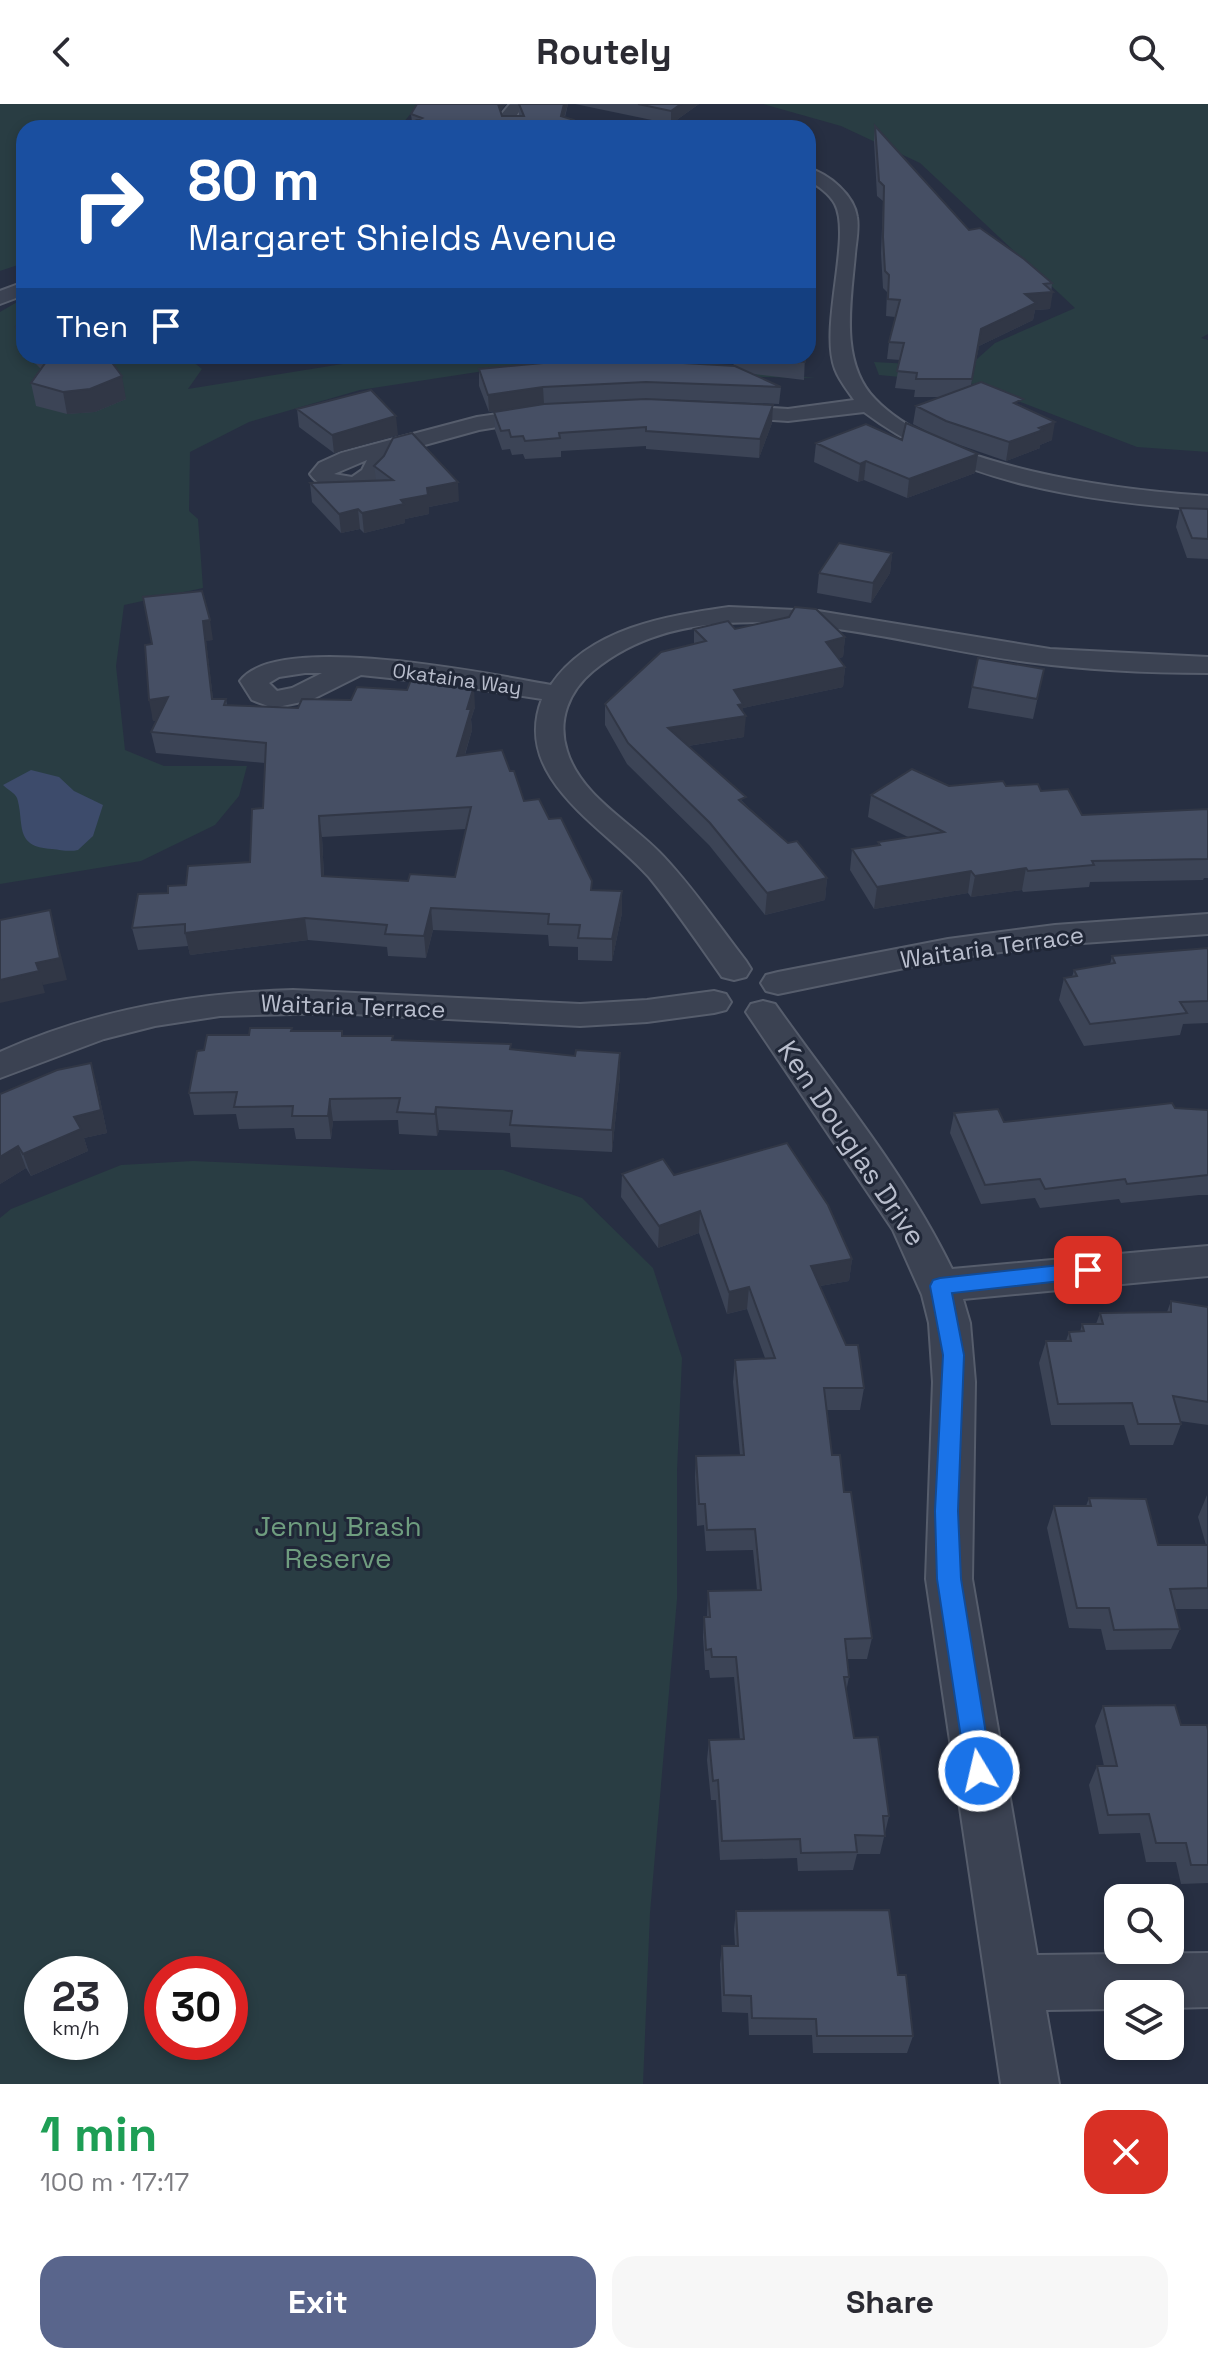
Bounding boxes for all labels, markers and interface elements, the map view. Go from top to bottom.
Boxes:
text: Routely [536,29,672,75]
icon: back [40,30,84,74]
icon: search [1124,30,1168,74]
text: 80 m [188,145,320,216]
icon: right [56,152,160,256]
text: Margaret Shields Avenue [188,215,617,261]
icon: arrive [144,304,188,348]
text: Then [56,307,128,346]
street label: Okataina Way [391,657,523,701]
street label: Waitaria Terrace [898,919,1086,975]
street label: Waitaria Terrace [260,987,446,1025]
street label: Ken Douglas Drive [770,1033,934,1253]
pin [1054,1236,1122,1304]
icon: arrive [1066,1248,1110,1292]
park label: Jenny Brash Reserve [254,1508,422,1576]
position arrow [937,1729,1021,1813]
map controls [1104,1884,1184,2060]
button: search [1104,1884,1184,1964]
speed limit sign: 30 [144,1956,248,2060]
text: 23 [52,1972,100,2023]
button: layers [1104,1980,1184,2060]
text: km/h [52,2015,100,2041]
text: 1 min [40,2104,157,2165]
button: close [1084,2110,1168,2194]
text: 100 m · 17:17 [40,2165,189,2199]
button: Exit [40,2256,596,2348]
button: Share [612,2256,1168,2348]

